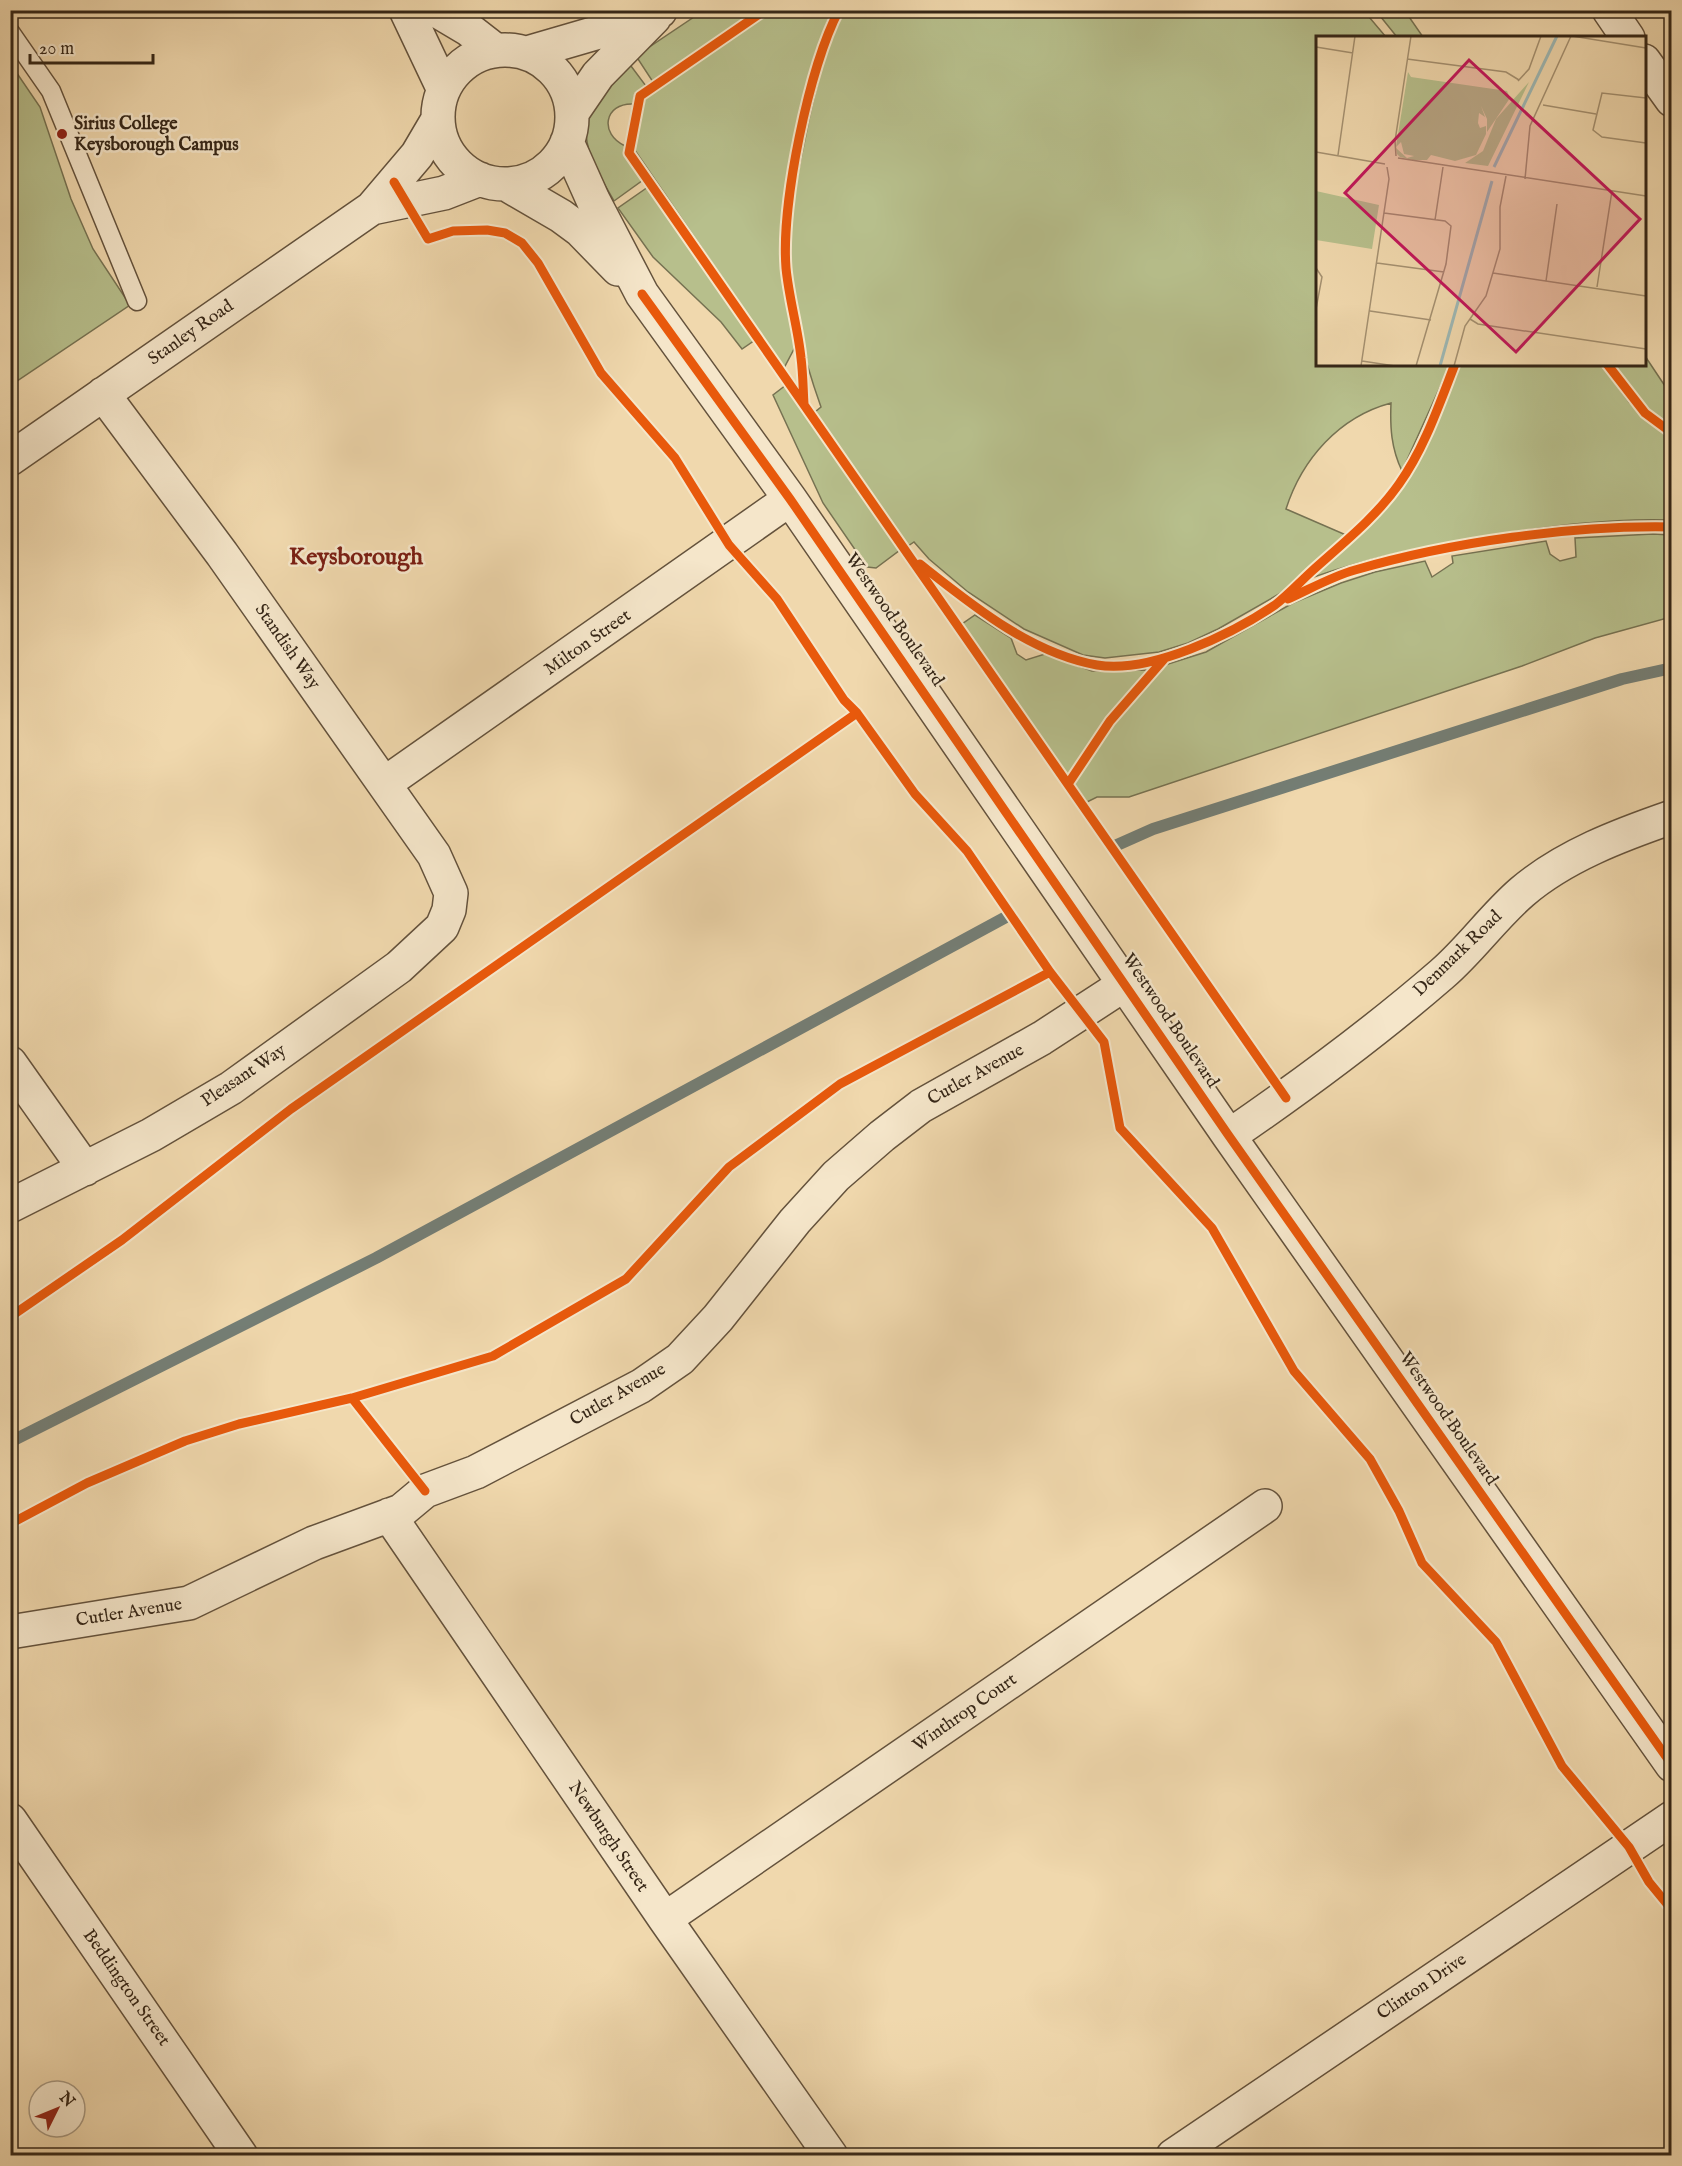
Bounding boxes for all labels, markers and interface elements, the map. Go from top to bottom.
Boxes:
scale bar [30,27,153,65]
inset map [1316,36,1646,366]
text: 20 m [39,38,74,61]
place label: Sirius College Keysborough Campus [74,113,239,157]
marker: Sirius College Keysborough Campus [55,127,69,141]
street label: Stanley Road [144,295,239,371]
district label: Keysborough [289,542,423,573]
street label: Westwood Boulevard [839,549,949,691]
street label: Standish Way [249,600,325,694]
street label: Milton Street [540,605,636,681]
street label: Denmark Road [1409,906,1508,1002]
street label: Westwood Boulevard [1116,949,1224,1093]
street label: Pleasant Way [197,1039,291,1113]
street label: Cutler Avenue [924,1039,1028,1111]
street label: Westwood Boulevard [1393,1348,1503,1490]
street label: Cutler Avenue [566,1358,670,1432]
street label: Cutler Avenue [74,1593,184,1633]
street label: Winthrop Court [908,1669,1022,1757]
street label: Newburgh Street [562,1777,654,1897]
street label: Beddington Street [77,1925,175,2051]
street label: Clinton Drive [1373,1949,1471,2025]
north arrow [27,2079,87,2139]
text: N [54,2088,79,2112]

